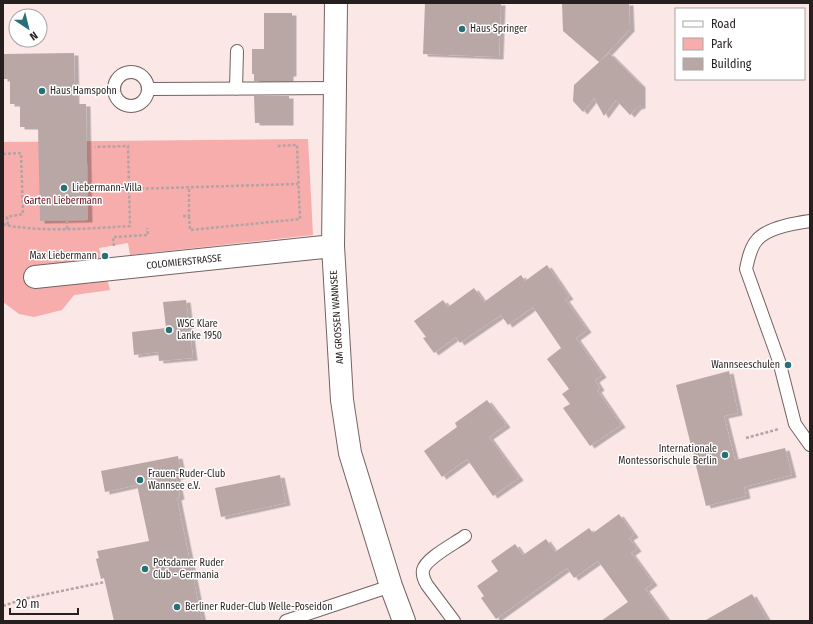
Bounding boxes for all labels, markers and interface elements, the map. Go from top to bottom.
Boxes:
north arrow [8,8,48,48]
legend [675,8,805,80]
text: Road [711,17,736,31]
place label: Haus Springer [470,23,528,35]
marker: Haus Springer [457,24,467,34]
text: N [27,29,40,43]
text: Park [711,37,733,51]
text: Building [711,57,752,71]
place label: Haus Hamspohn [50,85,117,97]
marker: Haus Hamspohn [37,86,47,96]
place label: Liebermann-Villa [72,182,142,194]
marker: Liebermann-Villa [59,183,69,193]
park label: Garten Liebermann [24,195,102,207]
place label: Max Liebermann [29,250,97,262]
marker: Max Liebermann [100,251,110,261]
street label: COLOMIERSTRASSE [146,252,223,272]
street label: AM GROSSEN WANNSEE [328,269,346,364]
place label: WSC Klare Lanke 1950 [177,318,222,342]
marker: WSC Klare Lanke 1950 [164,325,174,335]
place label: Wannseeschulen [711,359,780,371]
marker: Wannseeschulen [783,360,793,370]
place label: Internationale Montessorischule Berlin [618,443,717,467]
marker: Internationale Montessorischule Berlin [720,450,730,460]
place label: Frauen-Ruder-Club Wannsee e.V. [148,468,225,492]
marker: Frauen-Ruder-Club Wannsee e.V. [135,475,145,485]
place label: Potsdamer Ruder Club - Germania [153,557,224,581]
marker: Potsdamer Ruder Club - Germania [140,564,150,574]
scale bar [10,590,78,616]
text: 20 m [16,597,40,611]
place label: Berliner Ruder-Club Welle-Poseidon [185,601,332,613]
marker: Berliner Ruder-Club Welle-Poseidon [172,602,182,612]

